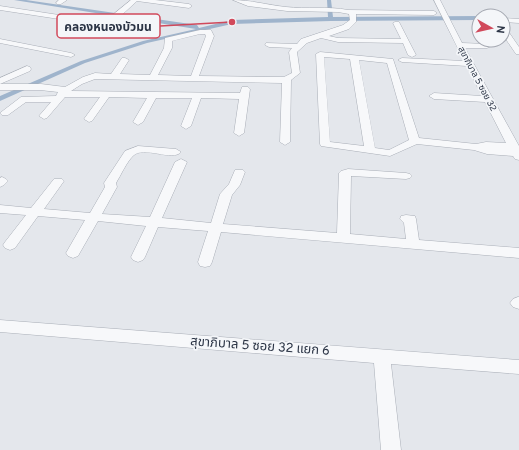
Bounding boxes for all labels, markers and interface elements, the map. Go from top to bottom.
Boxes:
north arrow [471,8,511,48]
callout: คลองหนองบัวมน [57,14,160,38]
text: คลองหนองบัวมน [64,20,152,36]
text: N [492,24,507,34]
street label: สุขาภิบาล 5 ซอย 32 [455,45,499,113]
street label: สุขาภิบาล 5 ซอย 32 แยก 6 [190,334,330,360]

